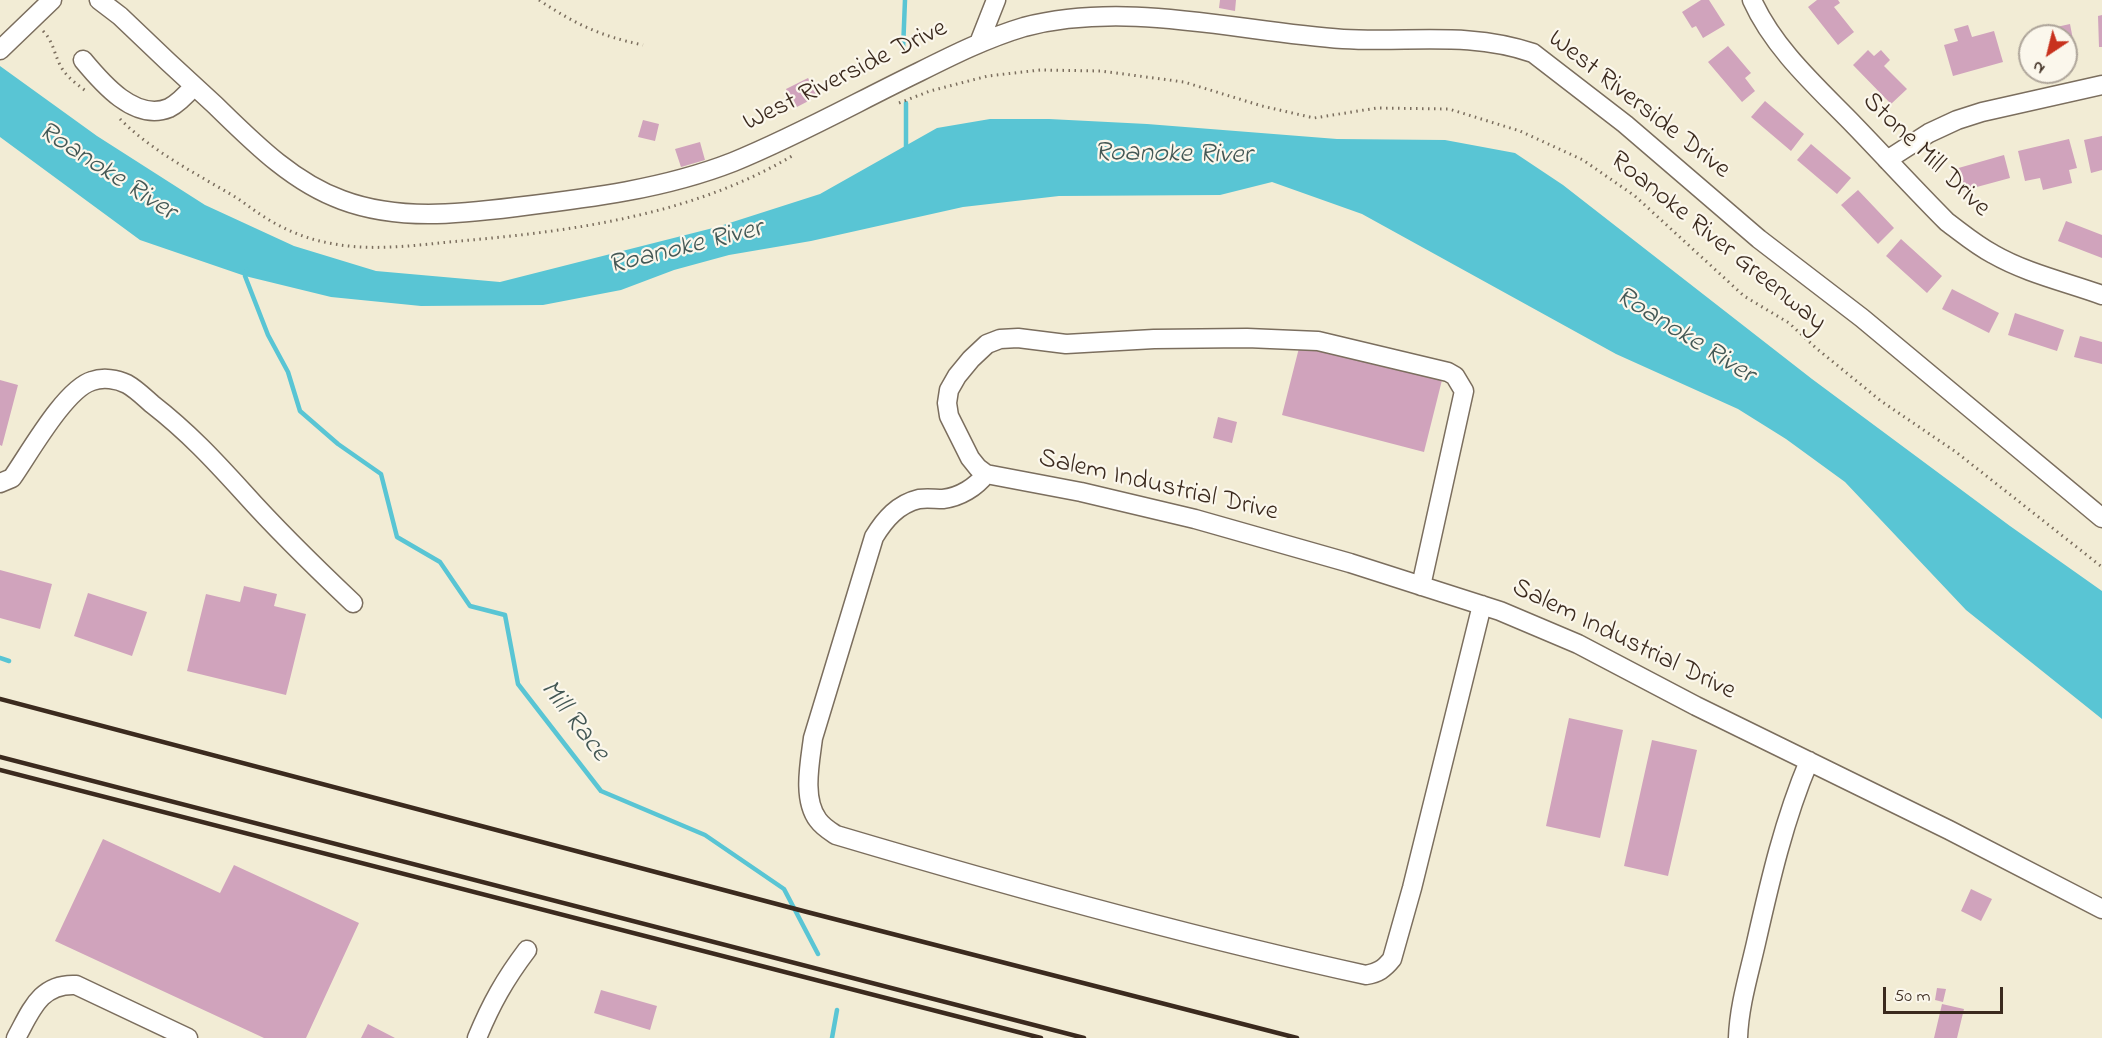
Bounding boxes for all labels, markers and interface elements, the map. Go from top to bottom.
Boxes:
street label: West Riverside Drive [739,14,953,140]
north arrow [2018,24,2078,84]
street label: West Riverside Drive [1540,25,1736,187]
text: N [2028,54,2050,80]
street label: Stone Mill Drive [1854,87,1996,225]
water label: Roanoke River [31,116,181,230]
water label: Roanoke River [1094,138,1252,174]
street label: Roanoke River Greenway [1602,146,1832,340]
water label: Roanoke River [605,214,767,284]
water label: Roanoke River [1608,281,1760,393]
street label: Salem Industrial Drive [1035,444,1281,530]
street label: Salem Industrial Drive [1506,573,1740,709]
water label: Mill Race [531,675,615,769]
scale bar [1886,975,2006,1013]
text: 50 m [1894,984,1931,1010]

